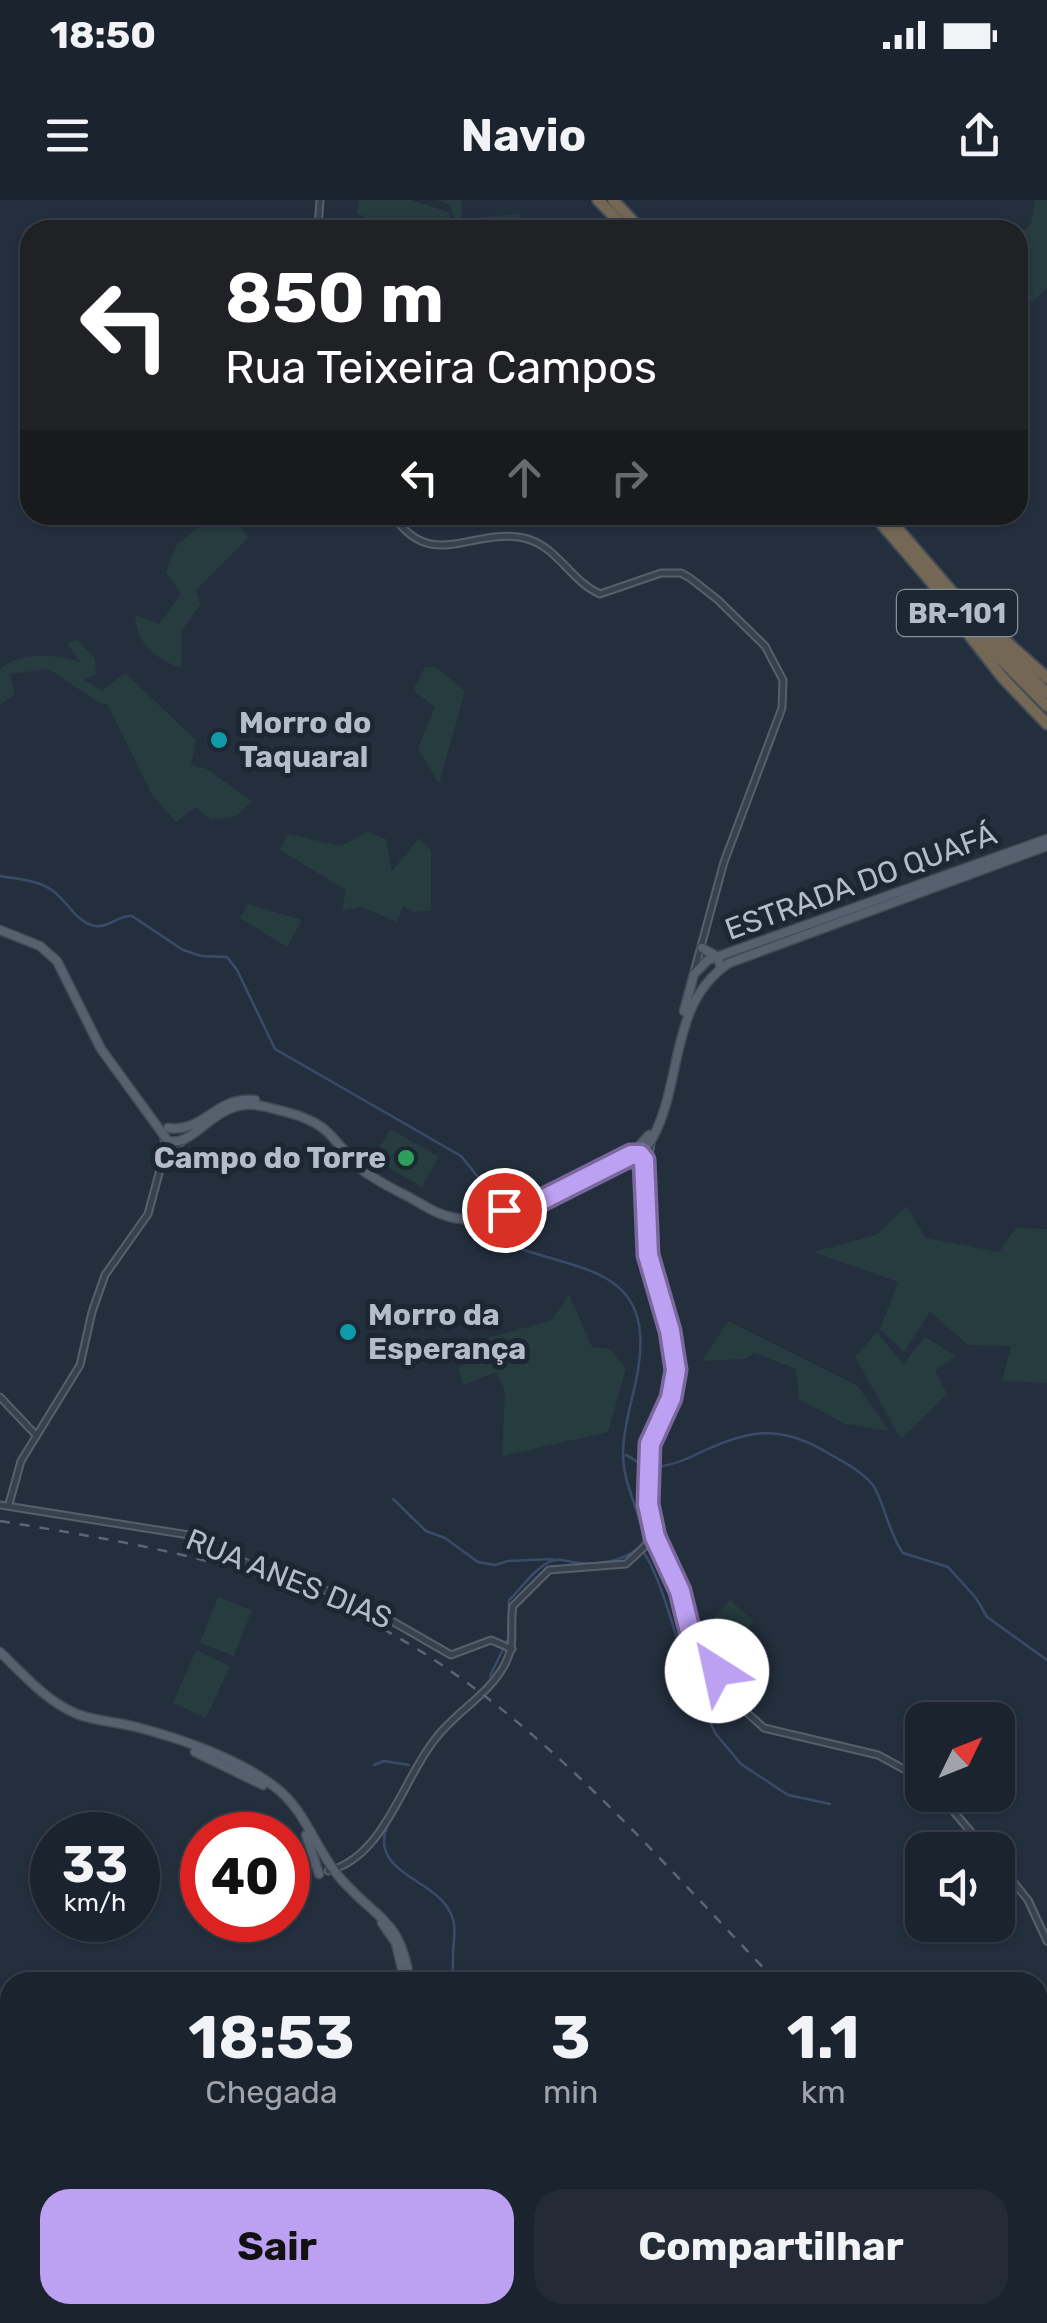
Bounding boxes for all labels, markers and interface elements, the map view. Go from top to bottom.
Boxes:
text: 18:50 [50,12,156,58]
icon: menu [40,108,95,163]
icon: share [952,108,1007,163]
text: Navio [461,109,586,162]
text: 850 m [225,257,444,340]
icon: left [60,260,190,390]
text: Rua Teixeira Campos [225,341,657,394]
icon: left [392,450,447,505]
icon: ahead [497,450,552,505]
icon: right [602,450,657,505]
road number: BR-101 [897,590,1017,636]
place label: Morro do Taquaral [239,705,371,775]
marker: Morro do Taquaral [208,729,230,751]
street label: ESTRADA DO QUAFÁ [720,816,1002,948]
place label: Campo do Torre [154,1140,386,1176]
marker: Campo do Torre [395,1147,417,1169]
pin [462,1168,547,1253]
icon: arrive [477,1183,532,1238]
place label: Morro da Esperança [368,1297,526,1367]
marker: Morro da Esperança [337,1321,359,1343]
street label: RUA ANES DIAS [181,1521,397,1637]
position arrow [665,1619,769,1723]
north arrow [905,1702,1015,1812]
map controls [905,1702,1015,1942]
speed limit sign: 40 [180,1812,310,1942]
button: sound [905,1832,1015,1942]
text: 33 [62,1835,128,1895]
text: km/h [64,1888,126,1917]
text: 18:53 [188,2002,355,2073]
text: 3 [551,2002,590,2073]
text: 1.1 [787,2002,860,2073]
text: Chegada [205,2073,338,2111]
text: min [543,2073,599,2111]
text: km [801,2073,846,2111]
button: Sair [40,2189,514,2304]
button: Compartilhar [534,2189,1008,2304]

